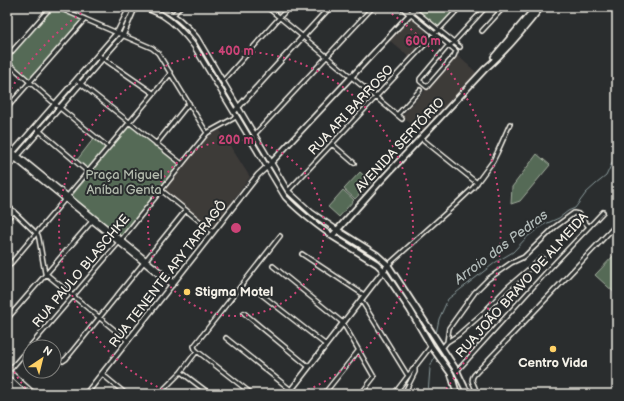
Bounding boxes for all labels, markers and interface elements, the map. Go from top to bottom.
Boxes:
text: 600 m [405,34,441,49]
text: 400 m [218,44,254,59]
street label: RUA ARI BARROSO [305,61,397,158]
street label: AVENIDA SERTÓRIO [351,94,448,196]
text: 200 m [218,133,254,148]
park label: Praça Miguel Aníbal Genta [85,167,163,198]
street label: RUA TENENTE ARY TARRAGÔ [106,197,230,351]
water label: Arroio das Pedras [450,206,551,288]
street label: RUA JOÃO BRAVO DE ALMEIDA [452,209,592,361]
street label: RUA PAULO BLASCHKE [29,211,133,331]
centre of rings [229,221,243,235]
place label: Stigma Motel [195,284,273,300]
marker: Stigma Motel [182,287,192,297]
north arrow [22,339,62,379]
text: N [40,344,55,359]
marker: Centro Vida [548,344,558,354]
place label: Centro Vida [518,355,588,371]

